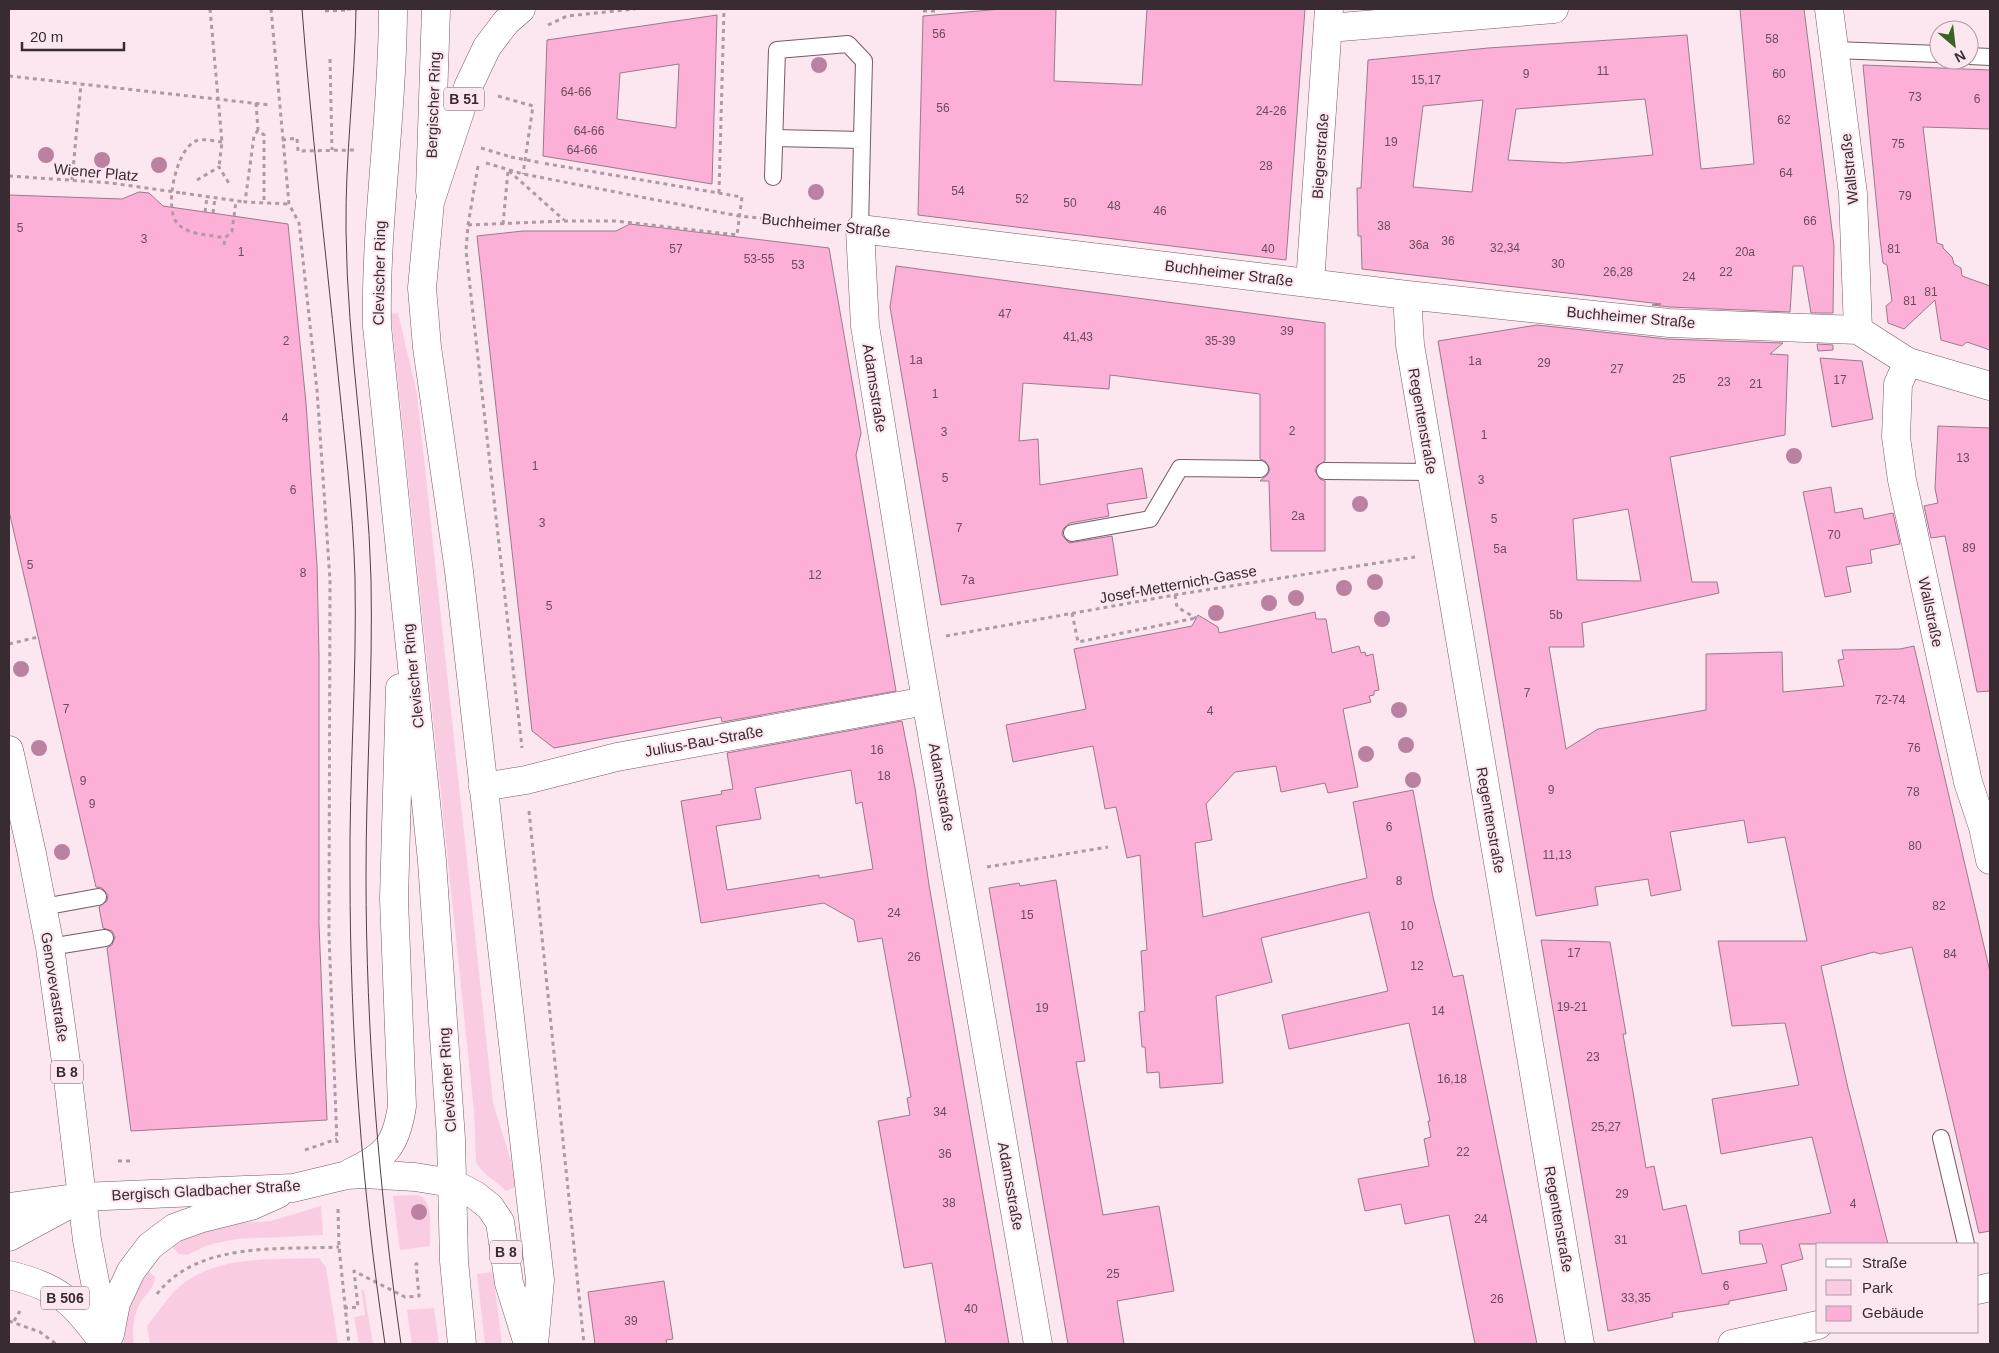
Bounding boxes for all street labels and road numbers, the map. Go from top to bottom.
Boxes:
street label: Bergischer Ring [423,51,443,159]
road number: B 51 [444,88,484,110]
street label: Biegerstraße [1309,113,1331,199]
street label: Wallstraße [1837,133,1861,205]
street label: Wiener Platz [53,160,139,184]
street label: Buchheimer Straße [761,210,891,240]
street label: Clevischer Ring [370,220,388,326]
street label: Buchheimer Straße [1164,257,1294,289]
street label: Buchheimer Straße [1566,303,1696,331]
street label: Adamsstraße [860,343,890,433]
street label: Regentenstraße [1405,367,1441,475]
street label: Josef-Metternich-Gasse [1098,562,1258,606]
street label: Wallstraße [1915,575,1947,649]
street label: Clevischer Ring [399,623,427,729]
street label: Julius-Bau-Straße [643,722,765,760]
street label: Adamsstraße [926,742,958,832]
street label: Regentenstraße [1473,766,1509,874]
street label: Genovevastraße [38,931,72,1043]
street label: Clevischer Ring [435,1027,459,1133]
road number: B 8 [51,1060,83,1084]
street label: Adamsstraße [995,1141,1027,1231]
street label: Regentenstraße [1541,1165,1577,1273]
street label: Bergisch Gladbacher Straße [111,1177,301,1203]
road number: B 8 [490,1240,522,1264]
road number: B 506 [41,1286,89,1310]

